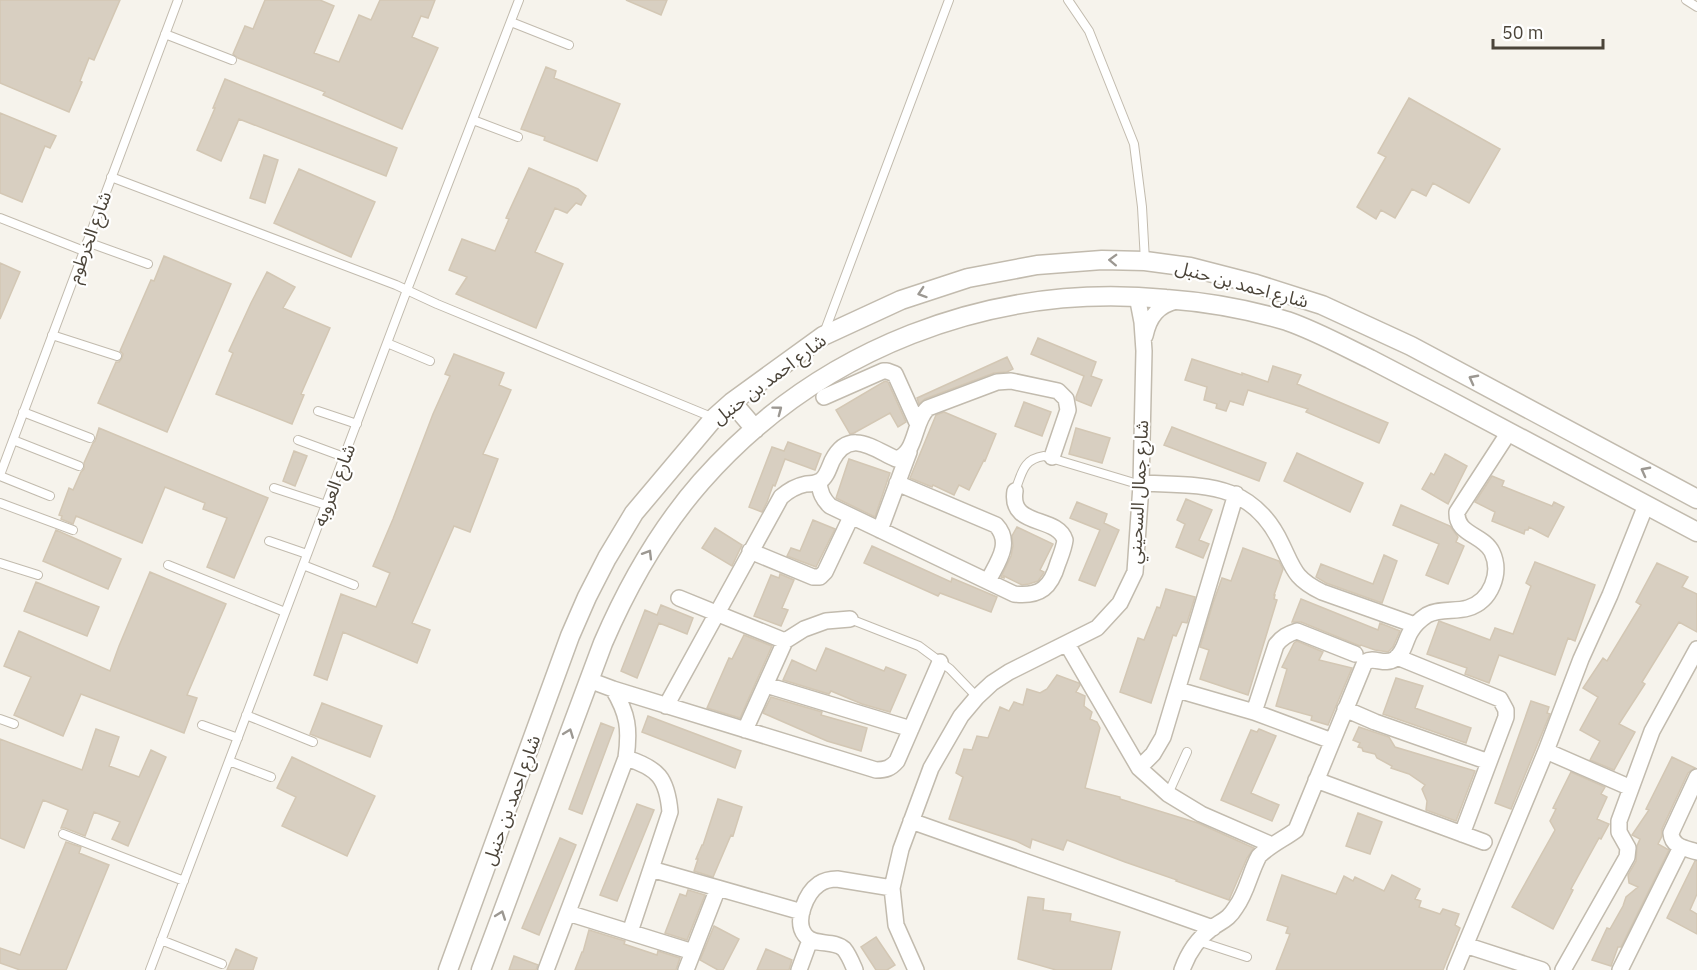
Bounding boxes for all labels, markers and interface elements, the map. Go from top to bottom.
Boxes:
scale bar [1493,12,1602,50]
text: 50 m [1502,21,1544,44]
street label: شارع الخرطوم [62,188,119,287]
one-way arrow [1108,254,1117,267]
street label: شارع احمد بن حنبل [1172,255,1311,316]
one-way arrow [917,286,927,299]
street label: شارع احمد بن حنبل [707,329,832,432]
one-way arrow [1469,375,1480,386]
one-way arrow [771,407,782,418]
street label: شارع جمال السحيني [1123,419,1156,565]
street label: شارع العروبه [308,441,363,531]
one-way arrow [1641,467,1652,478]
one-way arrow [640,550,652,560]
one-way arrow [562,728,575,738]
street label: شارع احمد بن حنبل [477,732,548,869]
one-way arrow [494,910,507,921]

